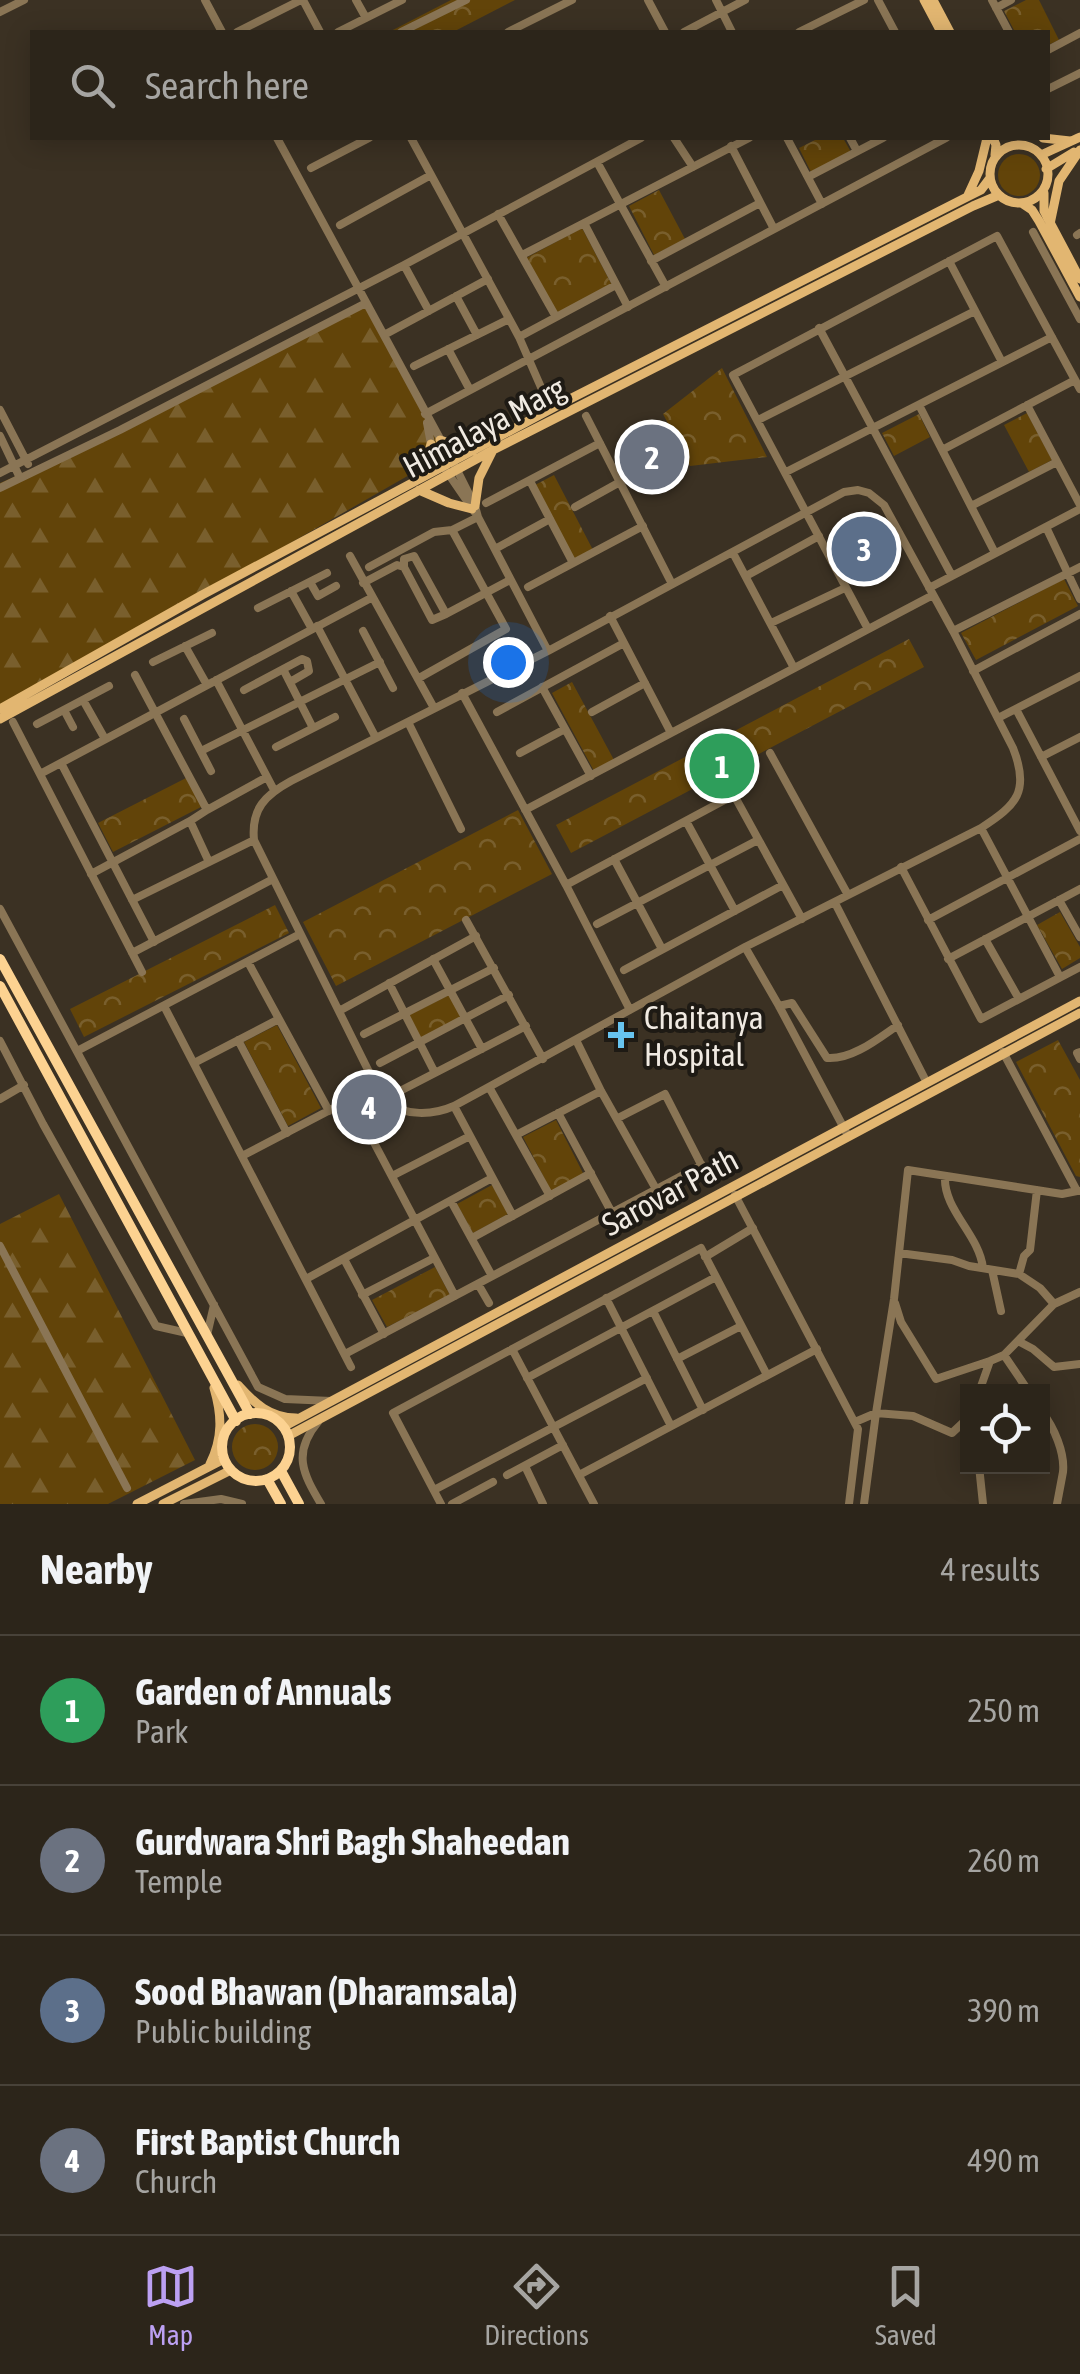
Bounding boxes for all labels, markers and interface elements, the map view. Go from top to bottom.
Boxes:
search box [30,30,1050,140]
icon: search [65,58,120,113]
text: Search here [145,64,309,107]
street label: Himalaya Marg [397,369,571,485]
pin: 2 [620,420,684,494]
pin: 3 [832,512,896,586]
your location [483,637,534,688]
pin: 1 [690,728,754,804]
place label: Chaitanya Hospital [644,999,764,1073]
marker: Chaitanya Hospital [608,1022,634,1048]
pin: 4 [336,1070,402,1144]
street label: Sarovar Path [596,1141,744,1243]
map controls [960,1384,1050,1474]
button: locate [960,1384,1050,1474]
text: Nearby [40,1545,153,1593]
text: 4 results [941,1551,1040,1588]
text: Garden of Annuals [135,1670,391,1713]
text: 1 [65,1692,80,1729]
text: 250 m [967,1692,1040,1729]
text: Park [135,1713,188,1750]
text: Gurdwara Shri Bagh Shaheedan [135,1820,570,1863]
text: 2 [65,1842,80,1879]
text: 260 m [967,1842,1040,1879]
text: Temple [135,1863,223,1900]
text: Sood Bhawan (Dharamsala) [135,1970,518,2013]
text: 3 [65,1992,80,2029]
text: 390 m [967,1992,1040,2029]
text: Public building [135,2013,311,2050]
text: First Baptist Church [135,2120,400,2163]
text: 4 [65,2142,80,2179]
text: 490 m [967,2142,1040,2179]
text: Church [135,2163,217,2200]
tab: Map [143,2259,198,2351]
tab: Directions [484,2259,589,2351]
tab: Saved [875,2259,937,2351]

